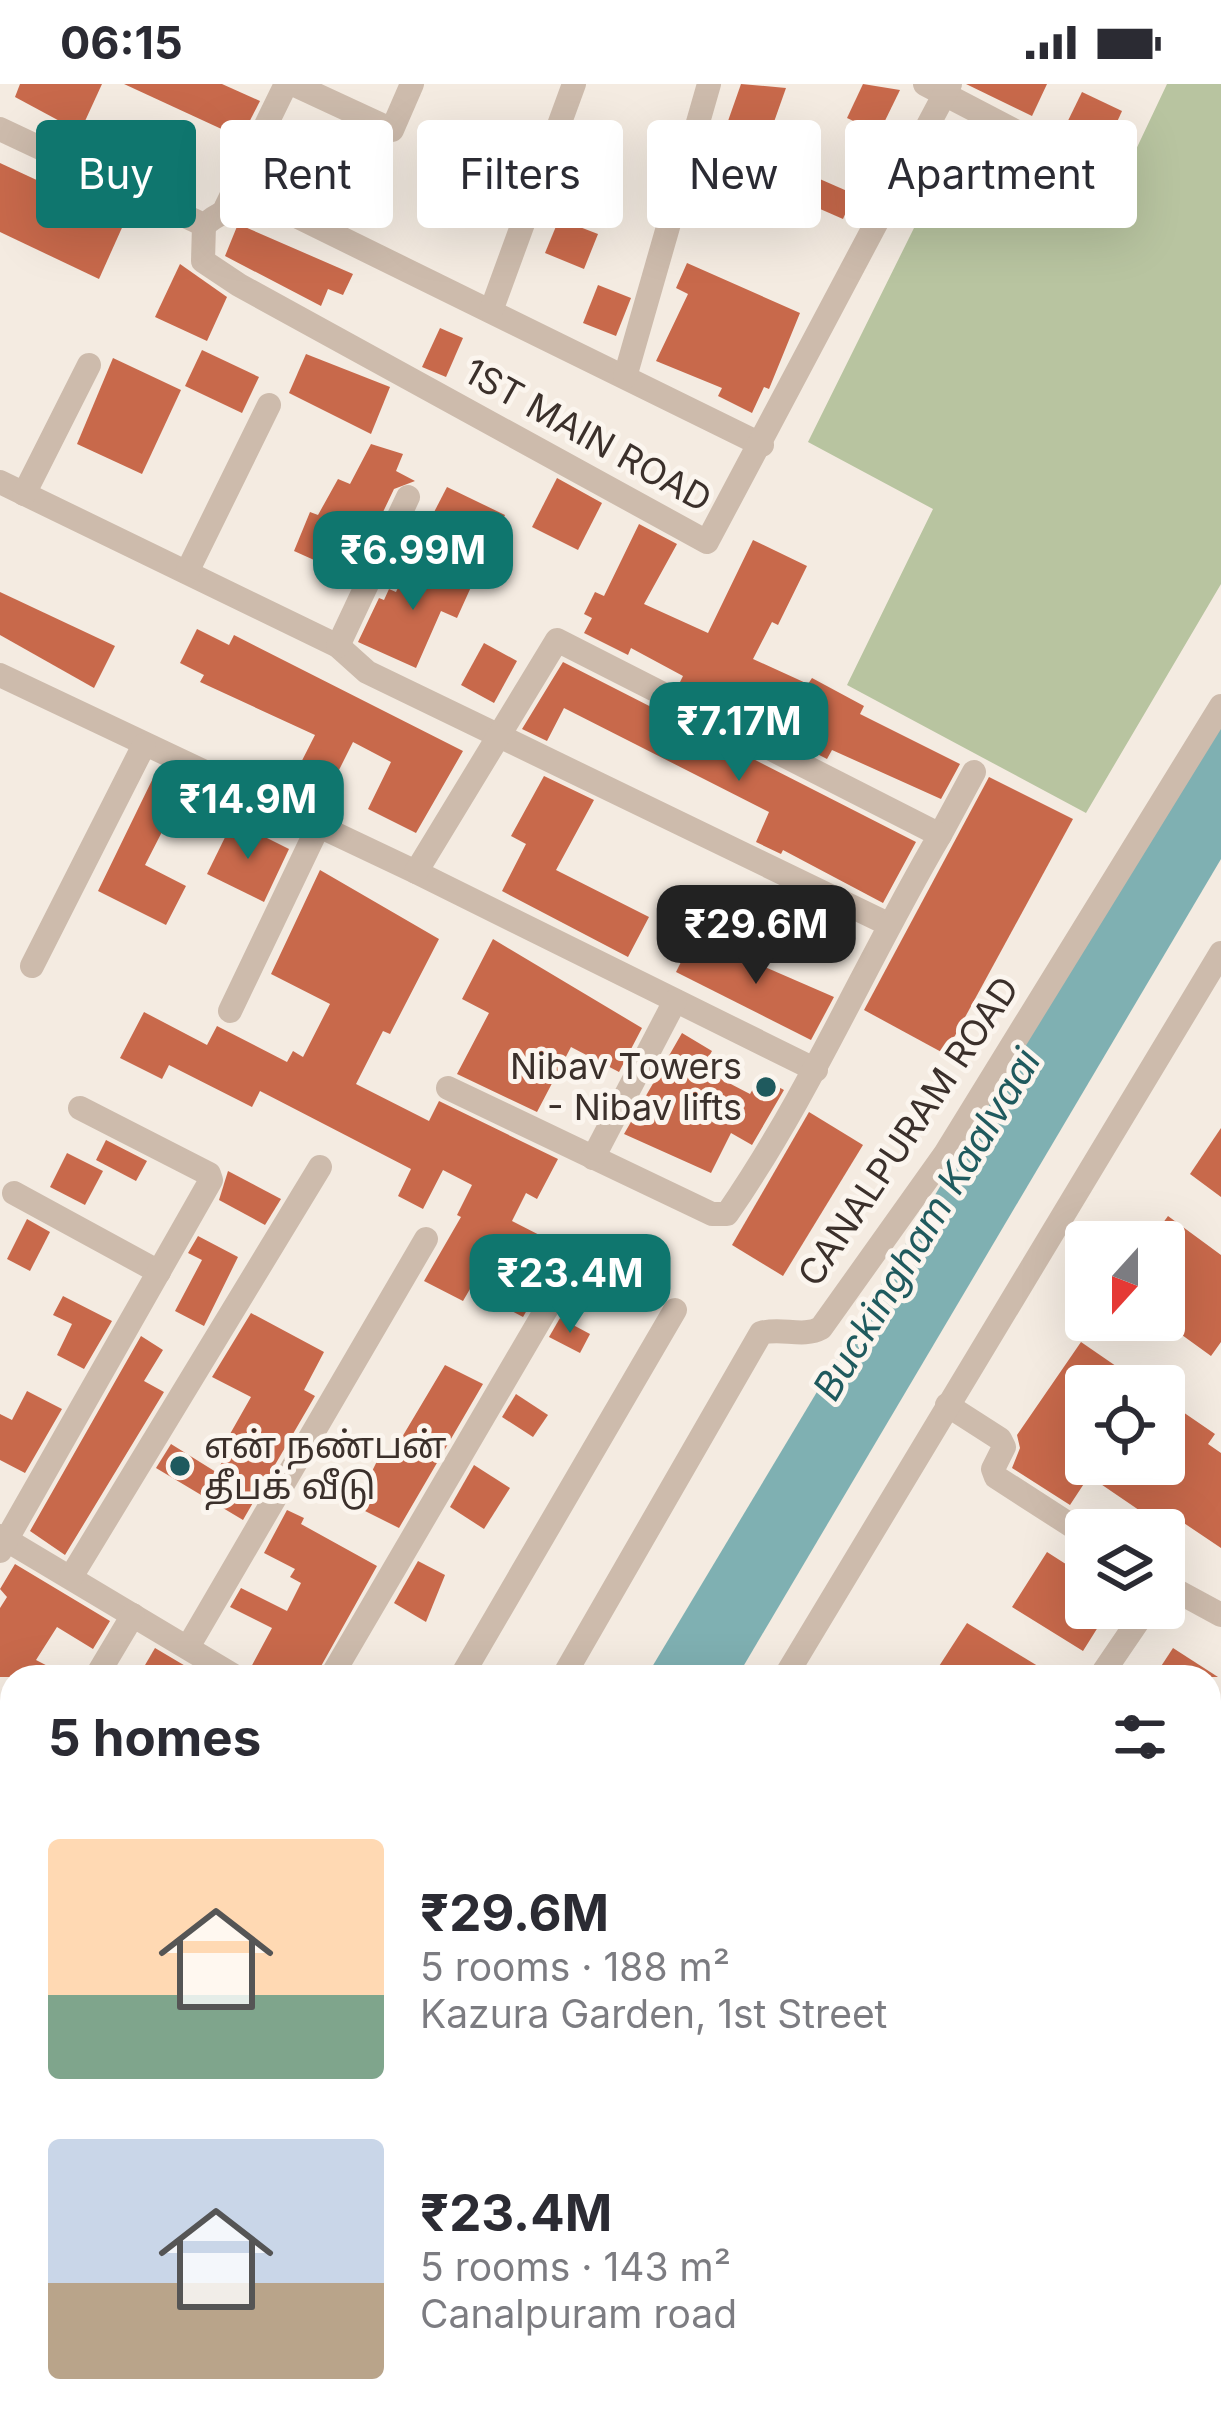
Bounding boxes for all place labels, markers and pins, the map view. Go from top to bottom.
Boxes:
pin: ₹6.99M [315,511,511,613]
pin: ₹7.17M [641,682,837,784]
pin: ₹14.9M [150,760,346,862]
pin: ₹29.6M [658,885,854,987]
place label: Nibav Towers - Nibav lifts [510,1044,742,1129]
marker: Nibav Towers - Nibav lifts [753,1074,779,1100]
pin: ₹23.4M [472,1234,668,1336]
place label: என் நண்பன் தீபக் வீடு [204,1423,446,1510]
marker: என் நண்பன் தீபக் வீடு [167,1453,193,1479]

